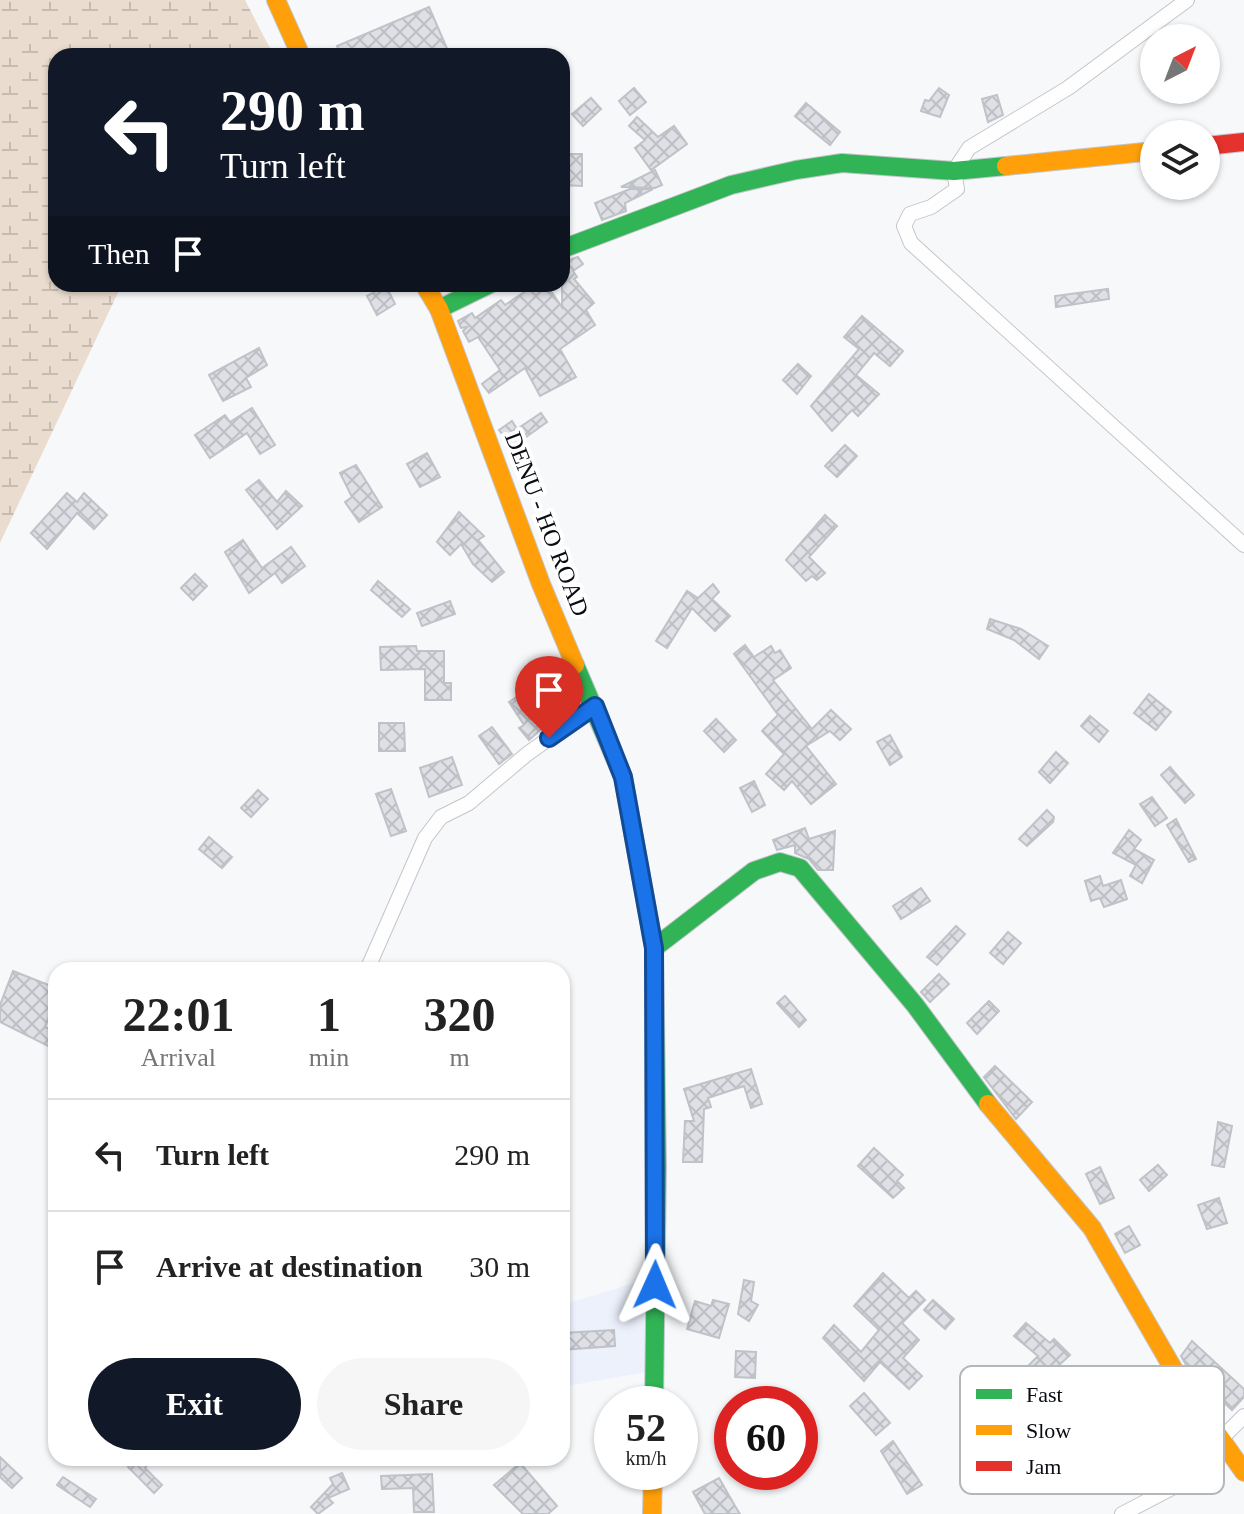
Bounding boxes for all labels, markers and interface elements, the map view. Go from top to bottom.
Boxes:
north arrow [1140,24,1220,104]
map controls [1140,24,1220,200]
icon: left [88,80,192,184]
text: 290 m [220,80,365,142]
button: layers [1140,120,1220,200]
text: Turn left [220,146,346,186]
icon: arrive [166,232,210,276]
text: Then [88,237,150,270]
street label: DENU - HO ROAD [500,428,594,620]
pin [515,656,583,738]
icon: arrive [527,668,571,712]
text: 22:01 [122,988,234,1041]
text: 1 [317,988,341,1041]
text: 320 [424,988,496,1041]
text: Arrival [141,1043,216,1072]
text: min [309,1043,349,1072]
text: m [449,1043,470,1072]
icon: left [88,1133,132,1177]
text: Turn left [156,1138,269,1171]
text: 290 m [454,1138,530,1171]
position arrow [613,1243,697,1327]
icon: arrive [88,1245,132,1289]
text: Arrive at destination [156,1250,423,1283]
text: 30 m [469,1250,530,1283]
button: Exit [88,1358,301,1450]
button: Share [317,1358,530,1450]
legend [960,1366,1224,1494]
text: Fast [1026,1382,1063,1407]
speed limit sign: 60 [714,1386,818,1490]
text: 52 [626,1405,666,1450]
text: Slow [1026,1418,1071,1443]
text: km/h [625,1447,667,1469]
text: Jam [1026,1454,1061,1479]

